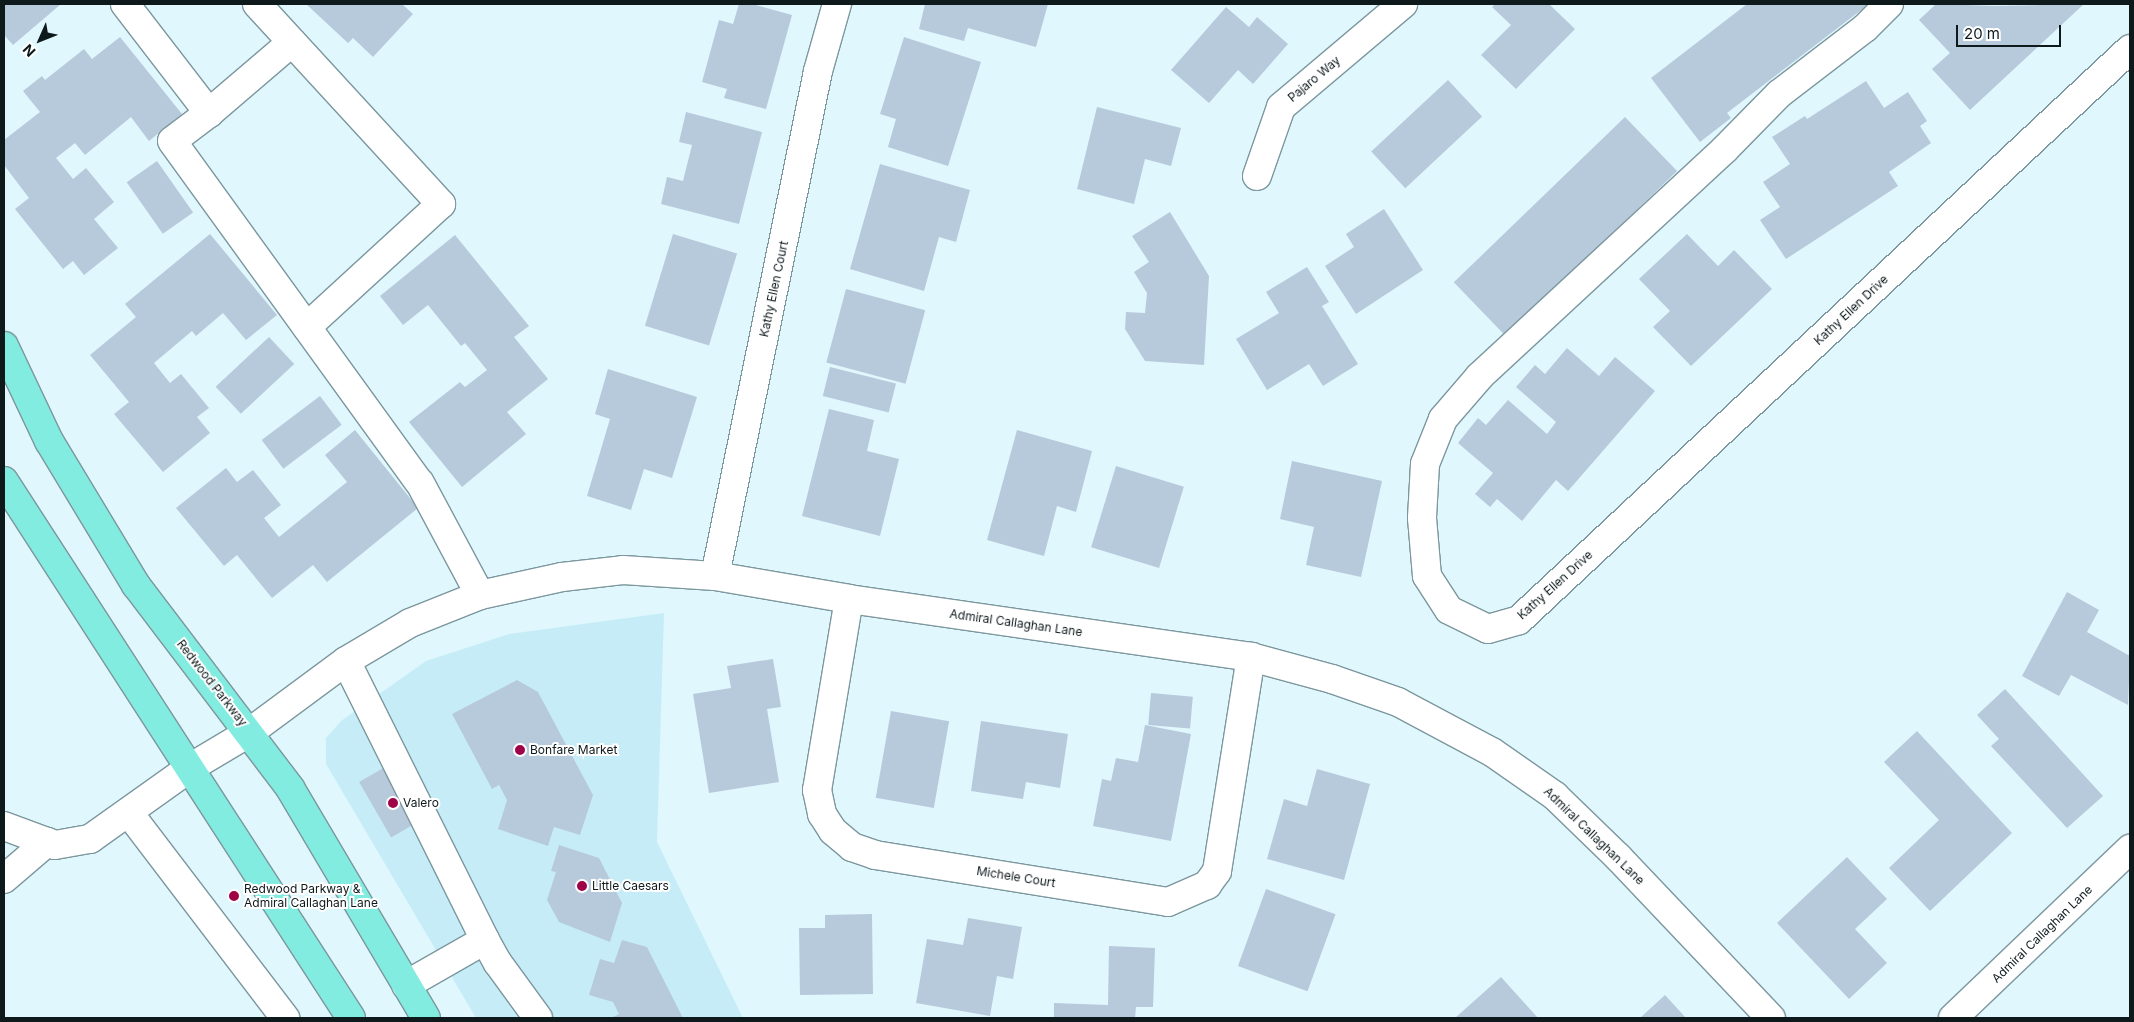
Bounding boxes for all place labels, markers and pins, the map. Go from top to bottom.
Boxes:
place label: Bonfare Market [530,743,617,757]
marker: Bonfare Market [514,744,526,756]
place label: Valero [403,796,439,810]
marker: Valero [387,797,399,809]
place label: Little Caesars [592,879,669,893]
marker: Little Caesars [576,880,588,892]
place label: Redwood Parkway & Admiral Callaghan Lane [244,882,378,910]
marker: Redwood Parkway & Admiral Callaghan Lane [228,890,240,902]

